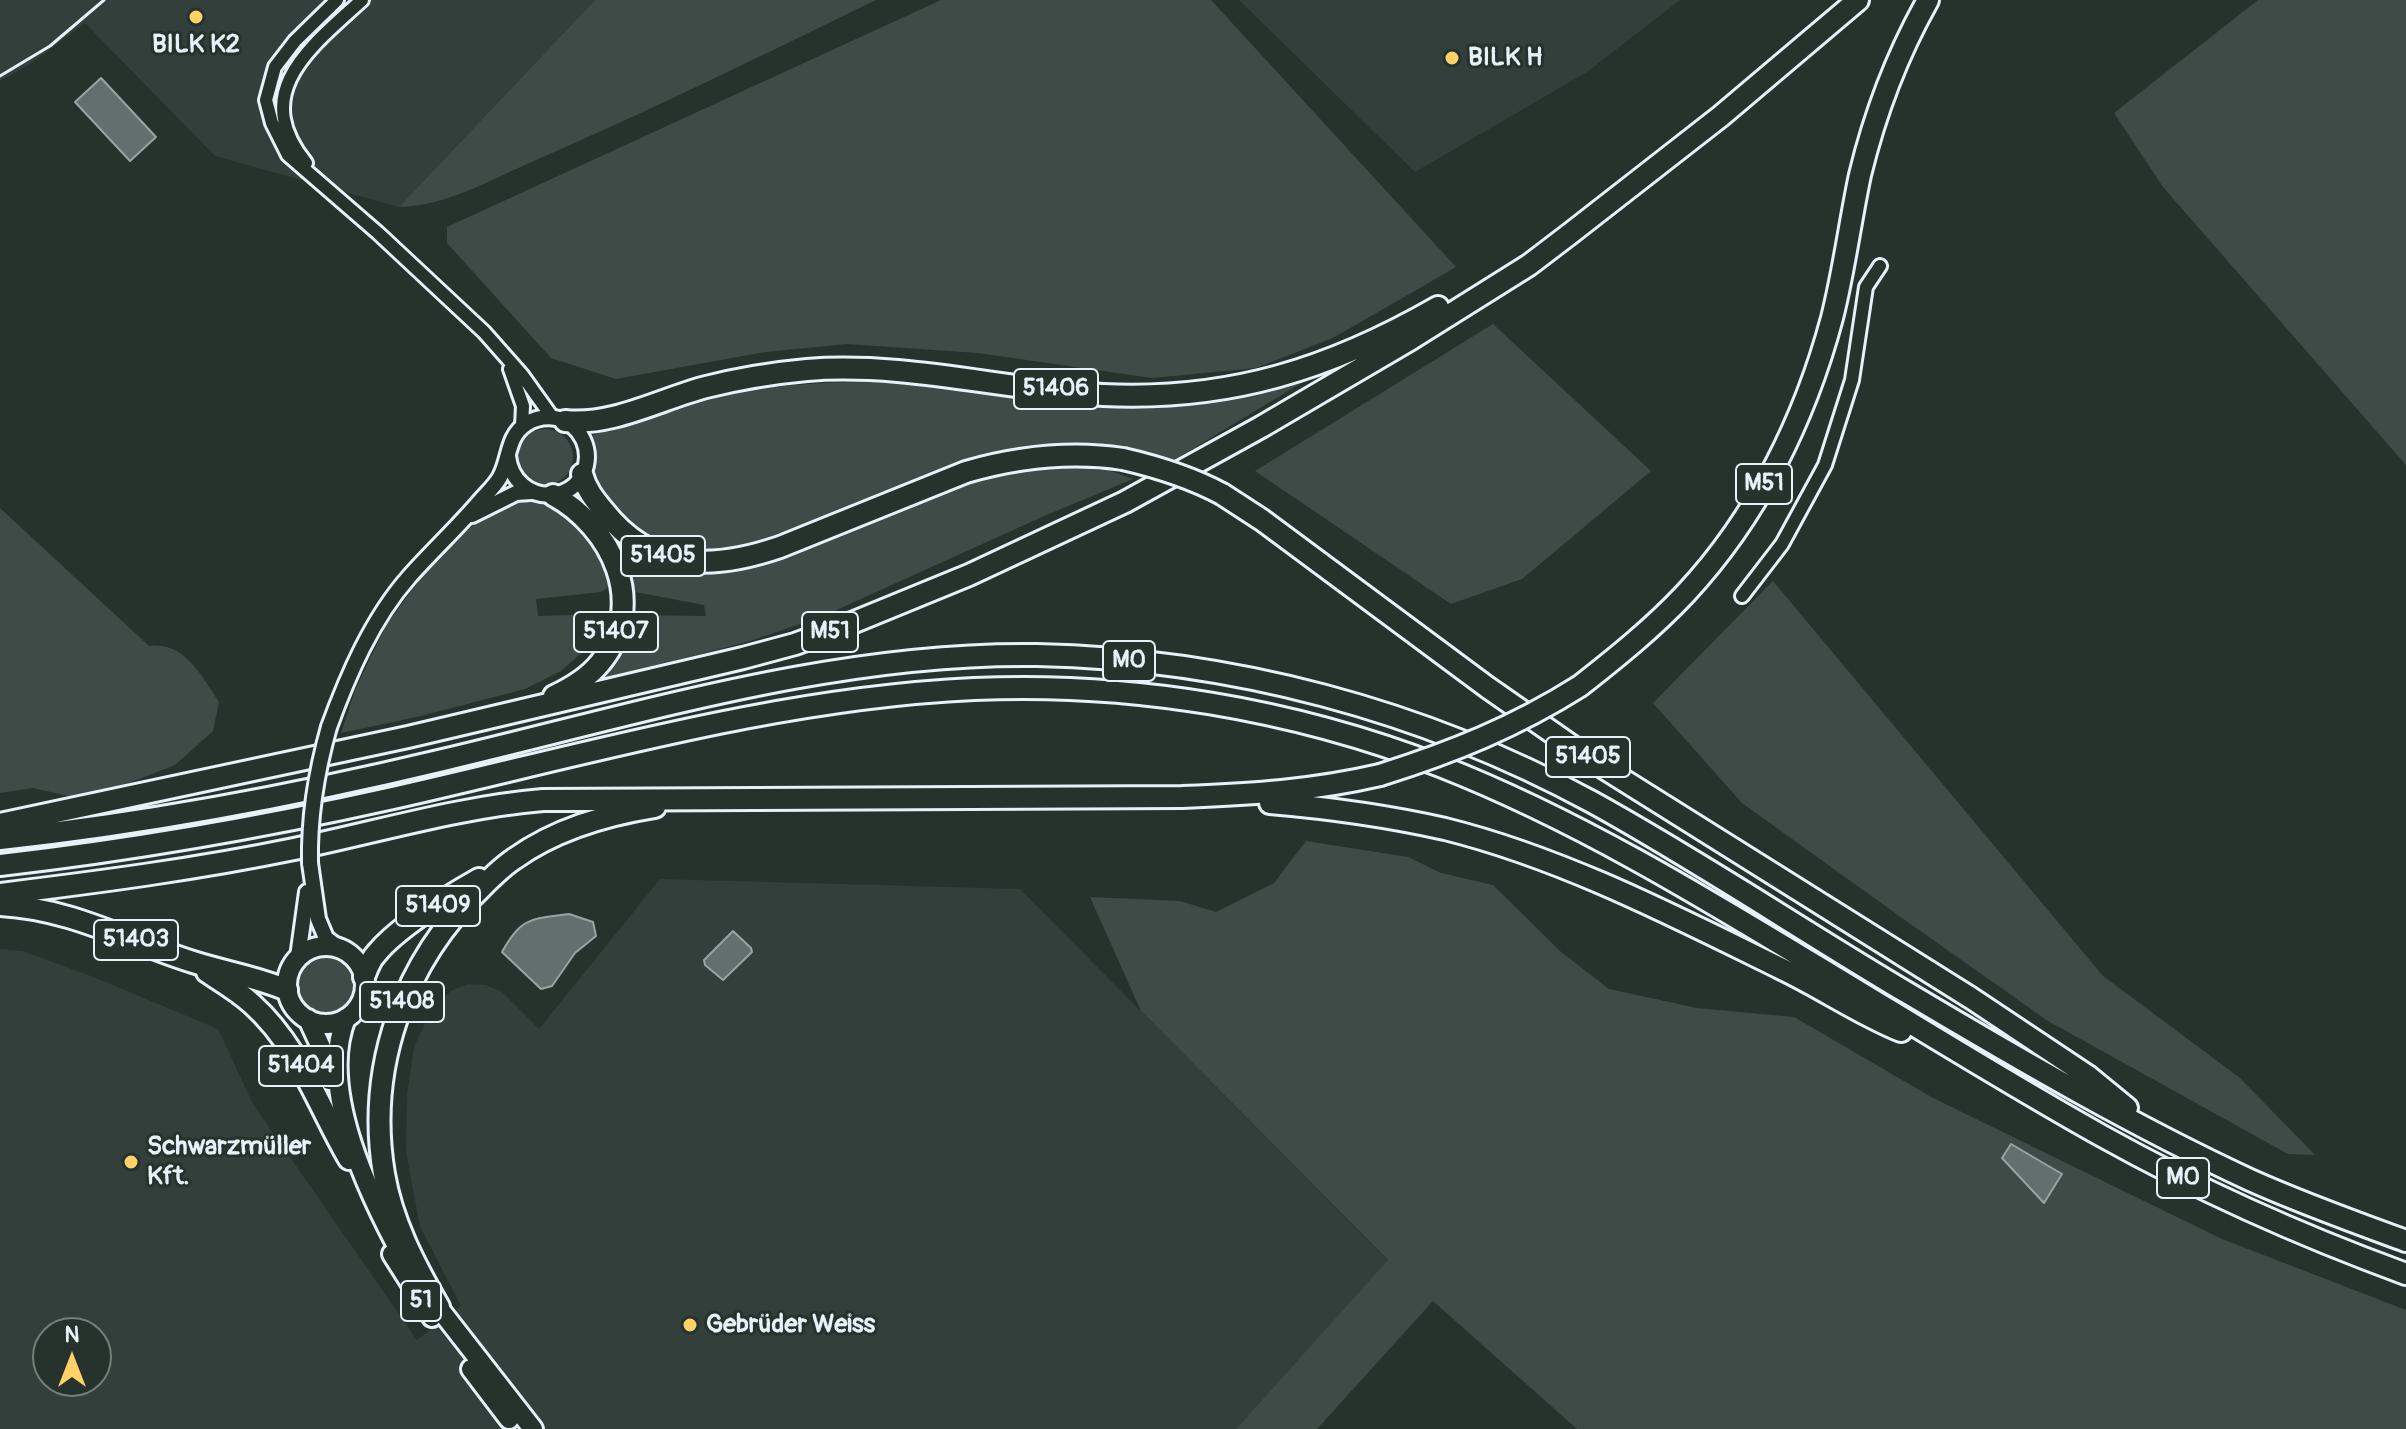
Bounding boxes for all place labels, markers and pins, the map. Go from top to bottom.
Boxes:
marker: BILK K2 [187,8,205,26]
place label: BILK K2 [152,29,240,61]
place label: BILK H [1468,42,1542,74]
marker: BILK H [1443,49,1461,67]
place label: Schwarzmüller Kft. [147,1131,311,1192]
marker: Schwarzmüller Kft. [122,1153,140,1171]
place label: Gebrüder Weiss [706,1309,875,1341]
marker: Gebrüder Weiss [681,1316,699,1334]

